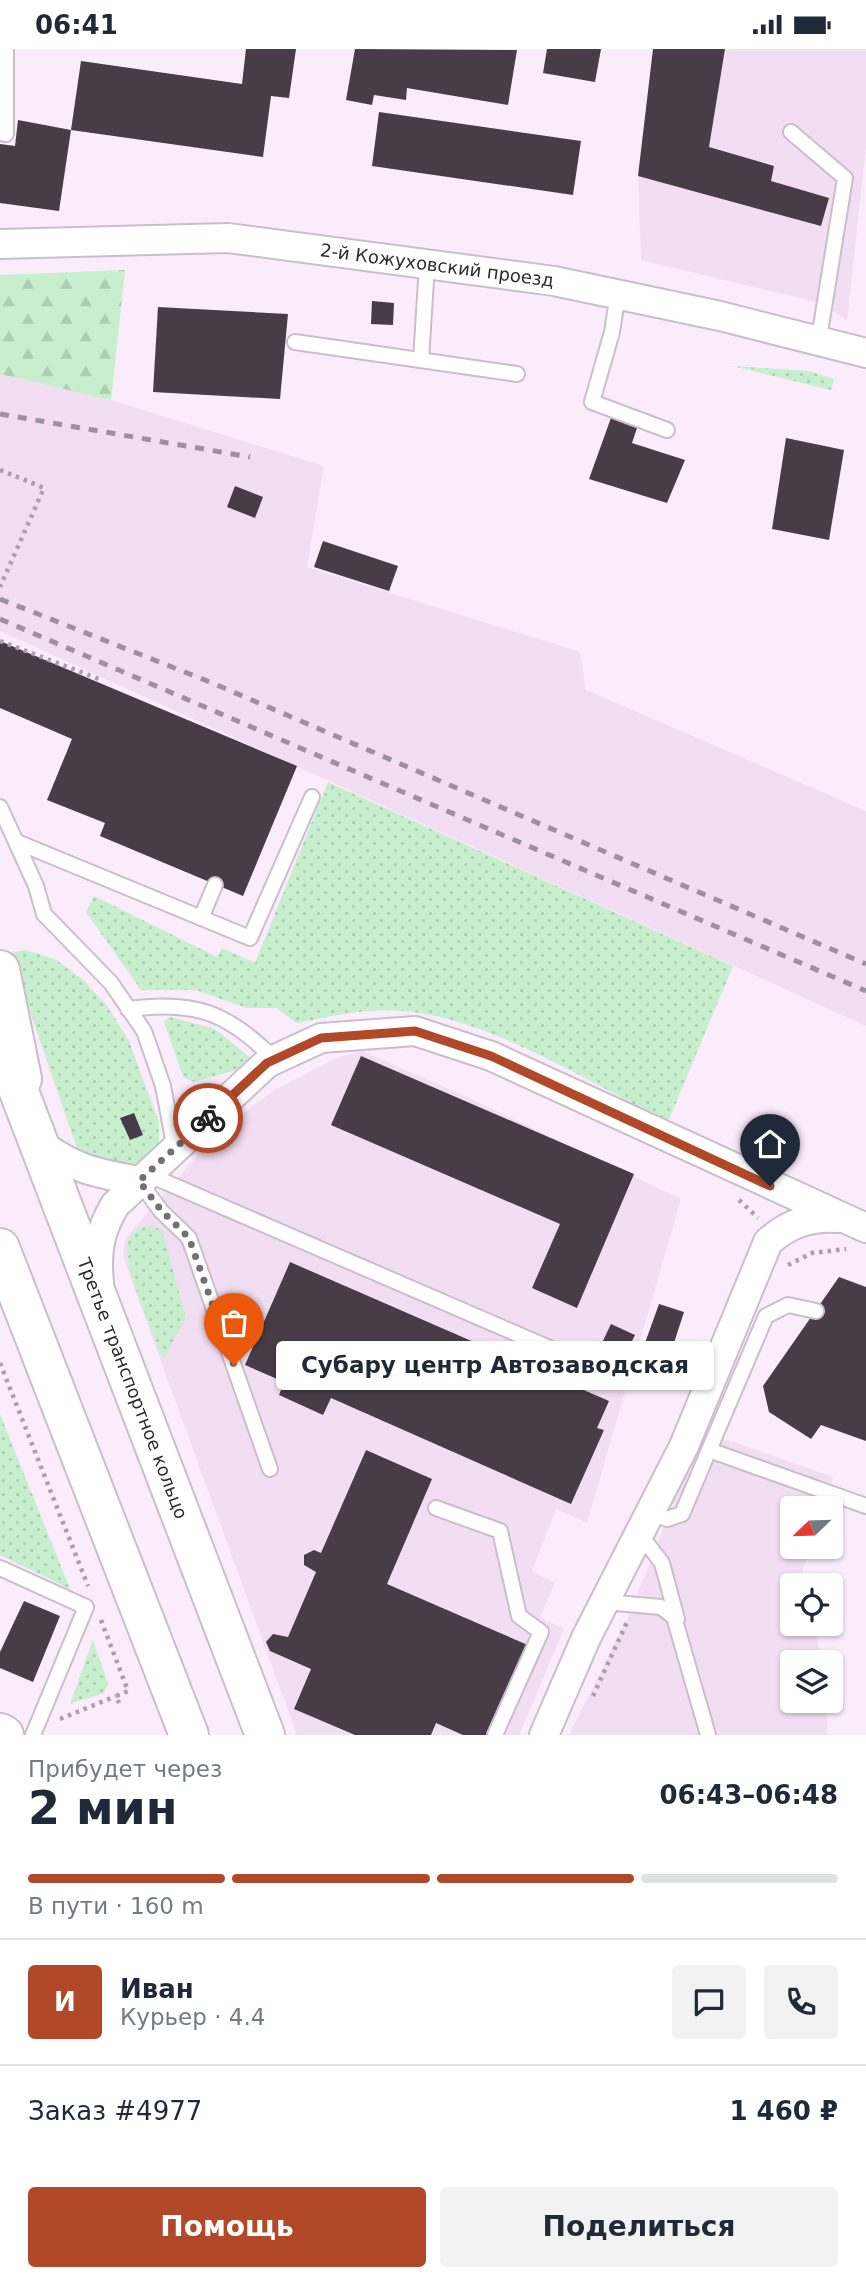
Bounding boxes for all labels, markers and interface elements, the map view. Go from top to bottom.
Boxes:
text: 06:41 [35,10,118,40]
street label: 2-й Кожуховский проезд [319,239,555,291]
courier [173,1083,243,1153]
icon: bike [189,1099,227,1137]
pin [740,1114,800,1186]
icon: home [751,1125,789,1163]
street label: Третье транспортное кольцо [73,1254,192,1522]
pin [204,1293,264,1365]
icon: bag [215,1304,253,1342]
callout: Субару центр Автозаводская [276,1341,714,1389]
text: Субару центр Автозаводская [301,1352,689,1378]
north arrow [780,1496,844,1559]
map controls [780,1496,843,1713]
button: locate [780,1573,843,1636]
button: layers [780,1650,843,1713]
text: Прибудет через [28,1756,222,1782]
text: 06:43–06:48 [659,1780,838,1810]
text: 2 мин [28,1781,178,1835]
text: В пути · 160 m [28,1893,204,1919]
button: chat [672,1965,746,2039]
button: phone [764,1965,838,2039]
text: Иван [120,1974,194,2004]
text: И [54,1987,76,2017]
text: Курьер · 4.4 [120,2004,265,2030]
text: Заказ #4977 [28,2096,202,2126]
text: 1 460 ₽ [729,2096,838,2126]
button: Помощь [28,2187,426,2267]
button: Поделиться [440,2187,838,2267]

